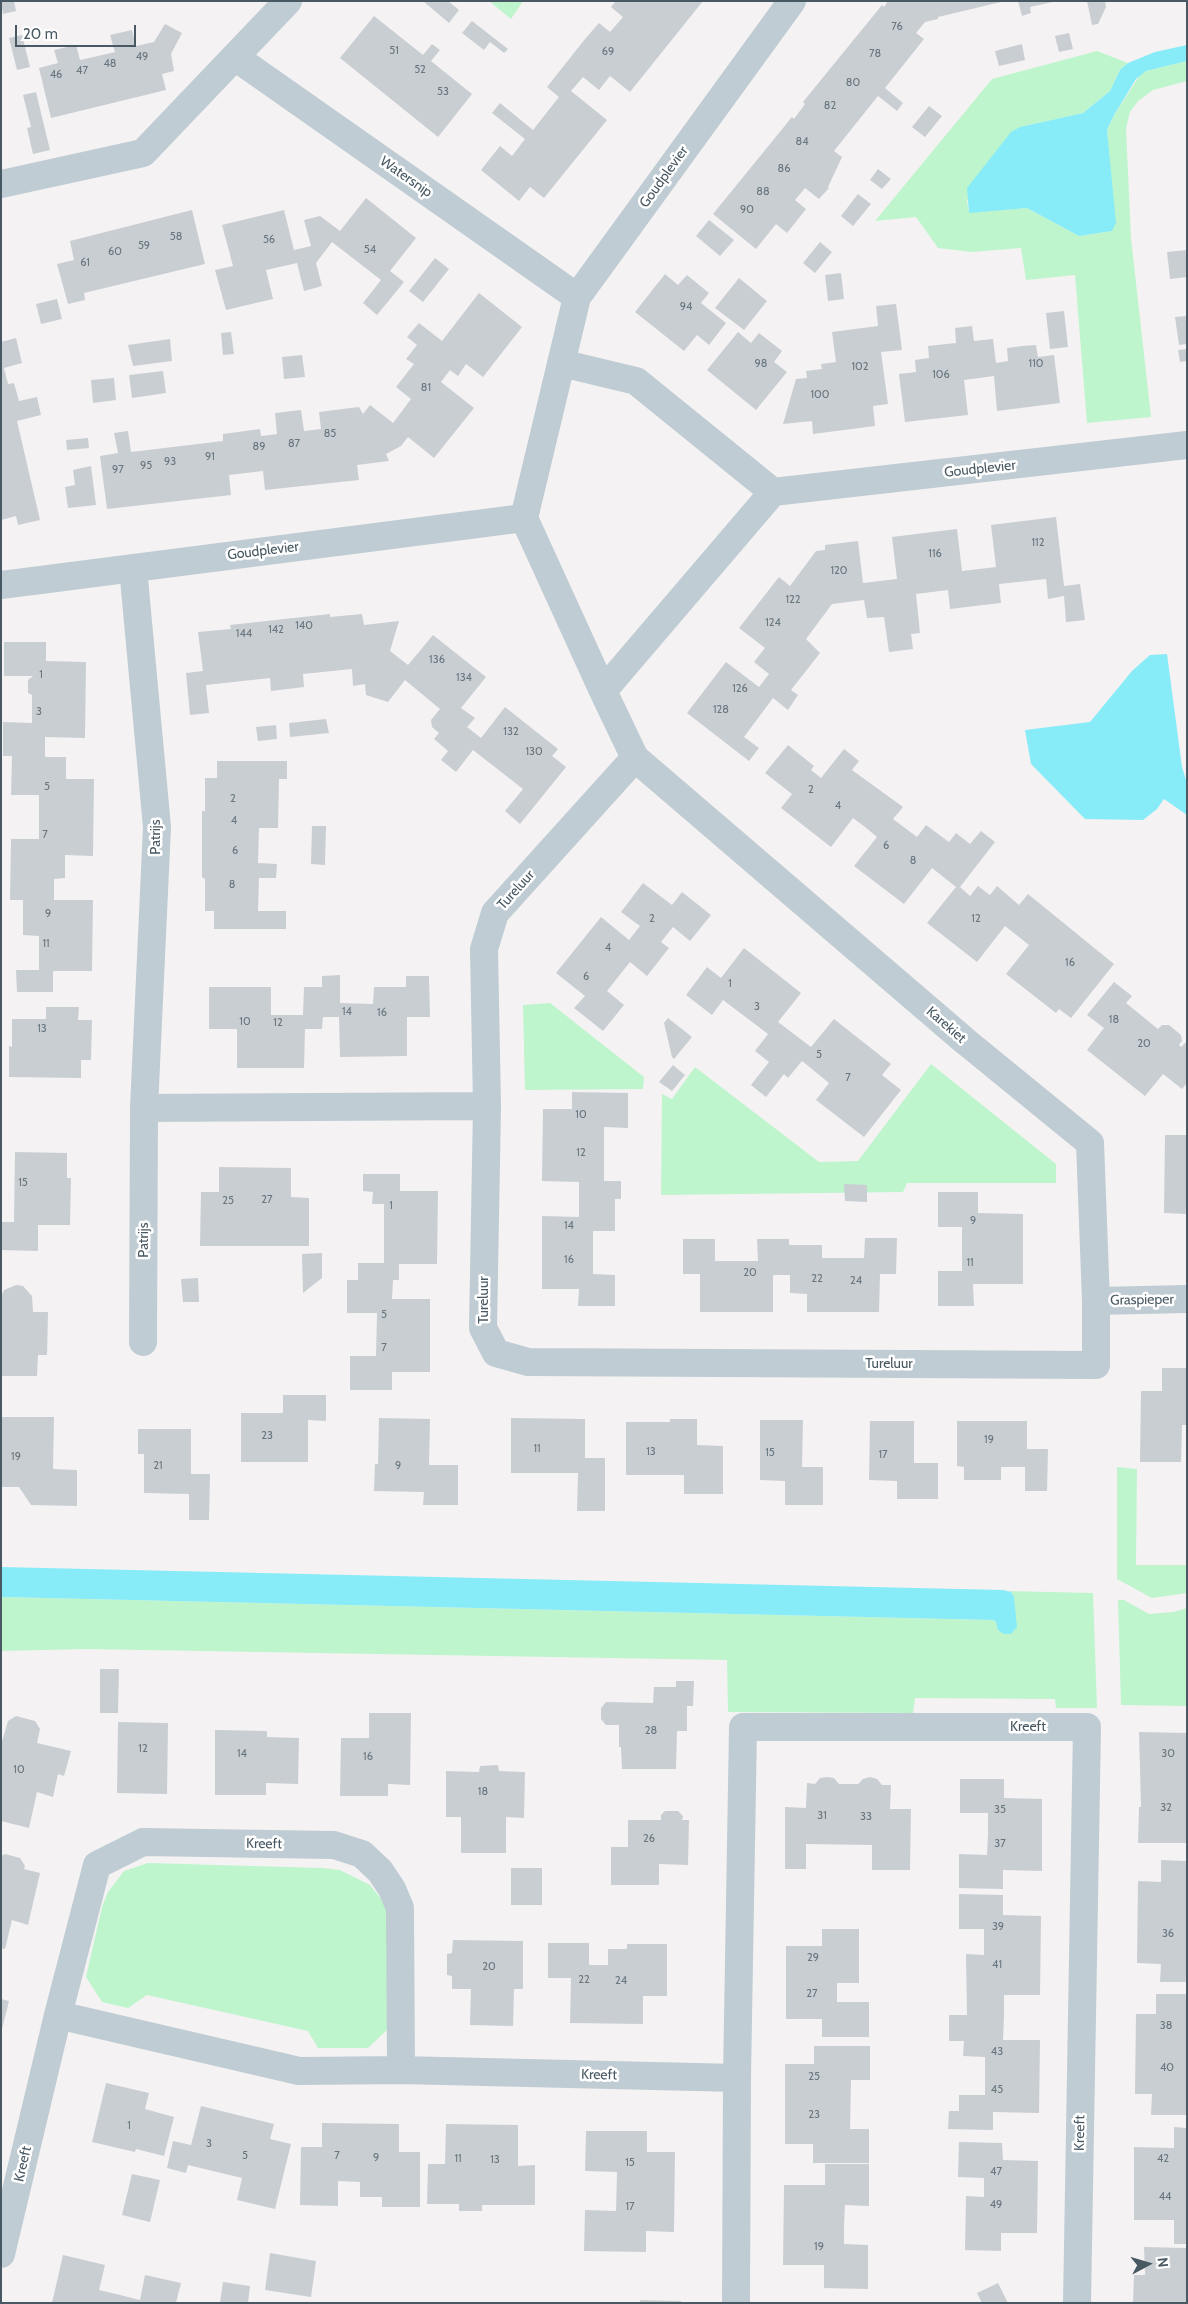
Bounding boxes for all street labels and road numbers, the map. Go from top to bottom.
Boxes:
street label: Goudplevier [636,143,692,211]
street label: Watersnip [377,153,435,201]
street label: Goudplevier [943,457,1017,481]
street label: Goudplevier [226,538,300,564]
street label: Patrijs [148,819,164,855]
street label: Tureluur [494,867,538,913]
street label: Karekiet [923,1003,969,1047]
street label: Patrijs [136,1222,152,1258]
street label: Tureluur [476,1276,492,1324]
street label: Graspieper [1110,1291,1174,1309]
street label: Tureluur [865,1356,913,1372]
street label: Kreeft [1010,1719,1046,1735]
street label: Kreeft [246,1835,282,1853]
street label: Kreeft [581,2066,617,2084]
street label: Kreeft [1071,2115,1089,2151]
street label: Kreeft [11,2145,35,2183]

